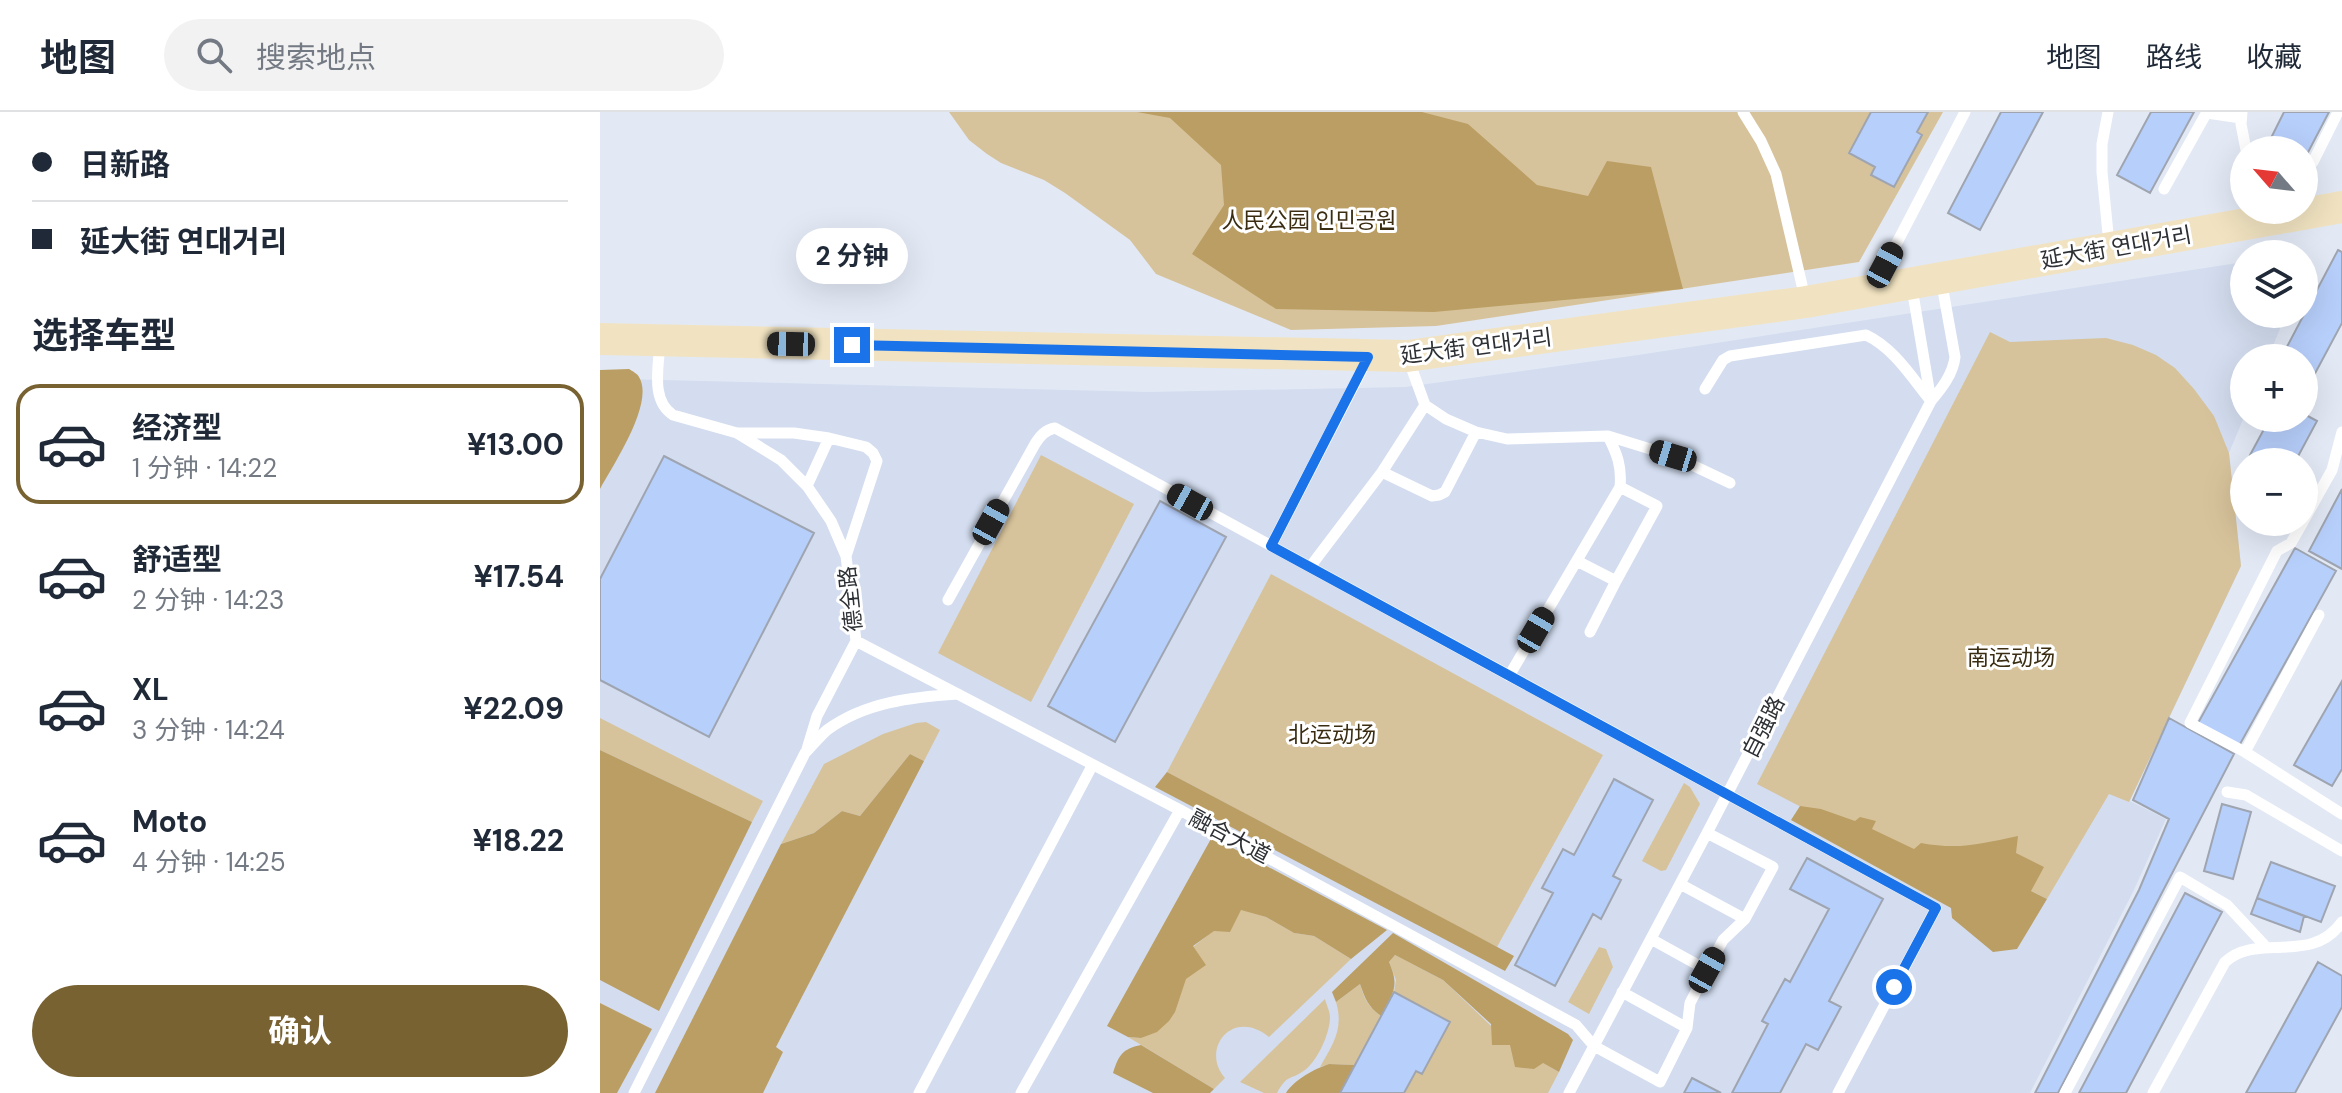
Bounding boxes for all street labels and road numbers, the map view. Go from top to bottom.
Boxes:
street label: 延大街 연대거리 [2038,220,2194,275]
street label: 延大街 연대거리 [1398,323,1554,370]
street label: 德全路 [833,565,868,633]
street label: 自强路 [1736,691,1791,763]
street label: 融合大道 [1184,803,1275,870]

